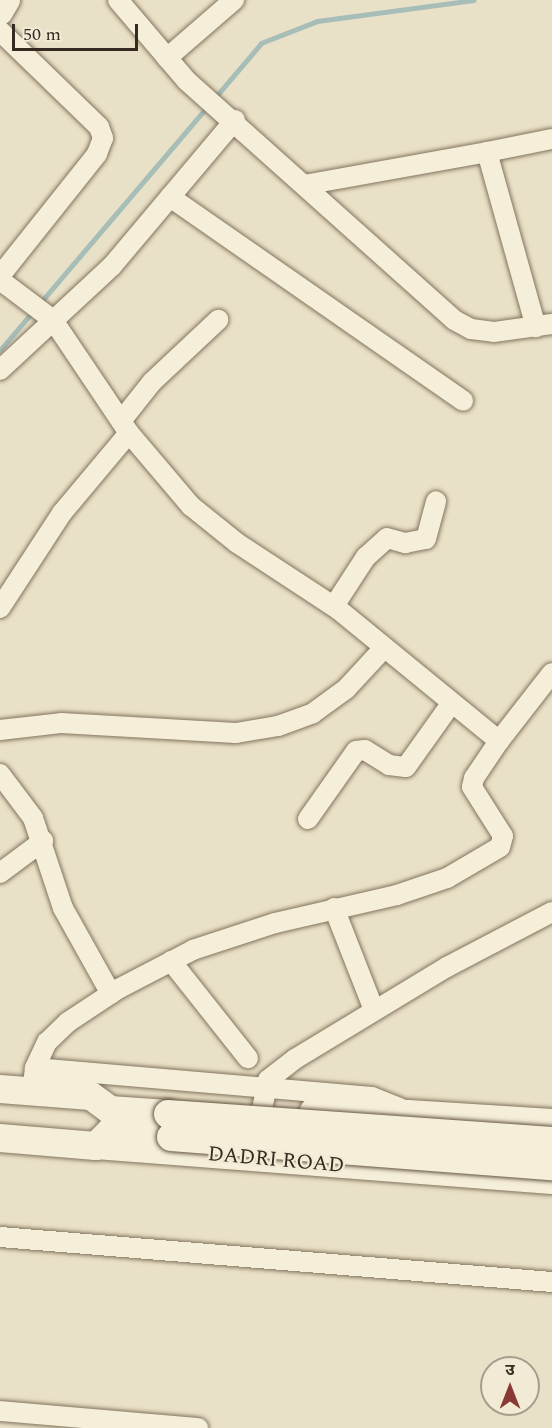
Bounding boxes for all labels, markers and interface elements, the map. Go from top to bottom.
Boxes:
scale bar [15,12,141,50]
text: 50 m [23,21,61,48]
street label: DADRI ROAD [207,1141,345,1179]
north arrow [480,1356,540,1416]
text: उ [505,1358,515,1382]

